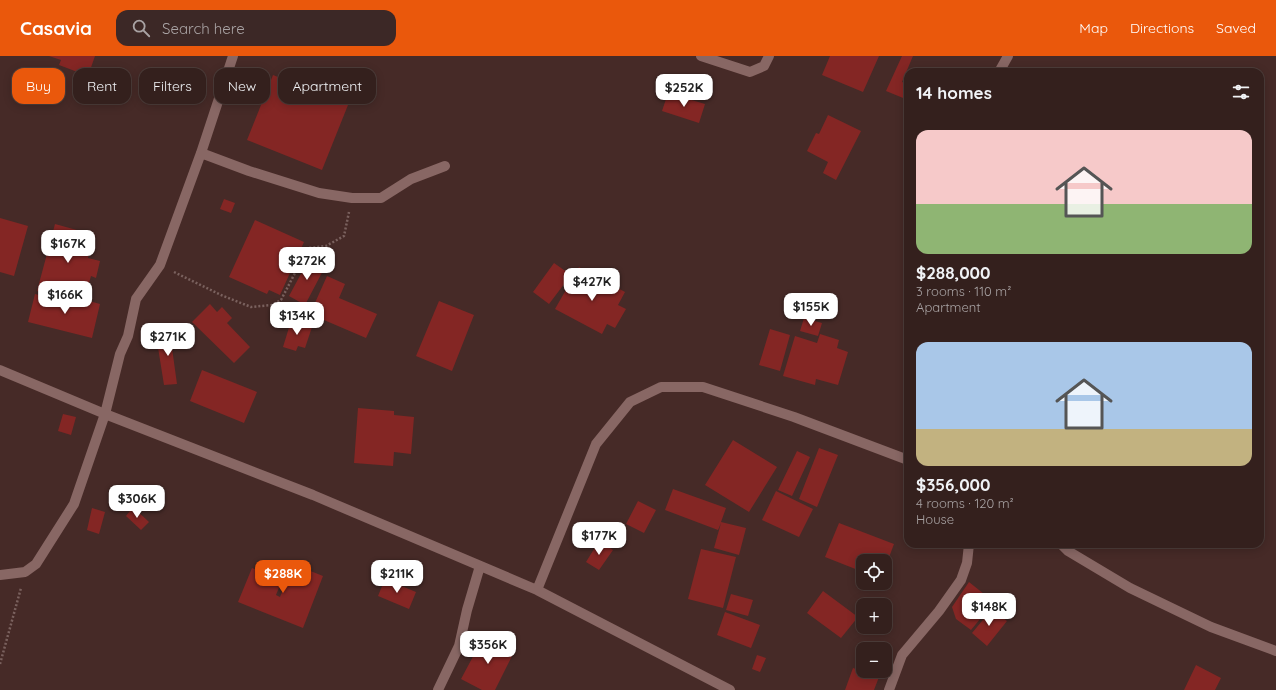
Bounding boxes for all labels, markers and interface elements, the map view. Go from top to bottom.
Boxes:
search box [116,10,396,46]
text: Casavia [20,16,92,40]
icon: search [130,17,152,39]
text: Search here [162,19,245,38]
text: Map [1079,19,1108,37]
text: Directions [1130,19,1194,37]
text: Saved [1216,19,1256,37]
chip: Buy [12,68,65,104]
chip: Rent [73,68,131,104]
chip: Filters [139,68,206,104]
chip: New [214,68,270,104]
chip: Apartment [278,68,376,104]
pin: $252K [656,74,712,108]
text: $252K [665,79,703,95]
icon: filters [1230,81,1252,103]
text: 14 homes [916,82,992,103]
icon: home [1048,156,1120,228]
pin: $167K [40,230,96,264]
text: $167K [50,235,86,251]
pin: $272K [279,247,335,281]
text: $272K [288,252,326,268]
text: $288,000 [916,262,990,283]
pin: $427K [564,268,620,302]
text: $427K [573,273,611,289]
pin: $166K [37,281,93,315]
text: 3 rooms · 110 m² [916,283,1011,299]
text: $166K [47,286,83,302]
pin: $155K [783,293,839,327]
text: $155K [793,298,829,314]
text: Apartment [916,299,981,315]
pin: $134K [269,302,325,336]
text: $134K [279,307,315,323]
pin: $271K [140,323,196,357]
text: $271K [150,328,186,344]
icon: home [1048,368,1120,440]
text: $356,000 [916,474,990,495]
pin: $306K [109,485,165,519]
text: $306K [118,490,156,506]
text: 4 rooms · 120 m² [916,495,1014,511]
text: House [916,511,954,527]
pin: $177K [571,522,627,556]
text: $177K [581,527,617,543]
map controls [856,554,892,678]
button: locate [856,554,892,590]
pin: $288K [255,560,311,594]
pin: $211K [369,560,425,594]
text: $288K [264,565,302,581]
text: $211K [380,565,414,581]
pin: $148K [961,593,1017,627]
button: + [856,598,892,634]
text: $148K [971,598,1007,614]
pin: $356K [460,631,516,665]
text: $356K [469,636,507,652]
button: − [856,642,892,678]

